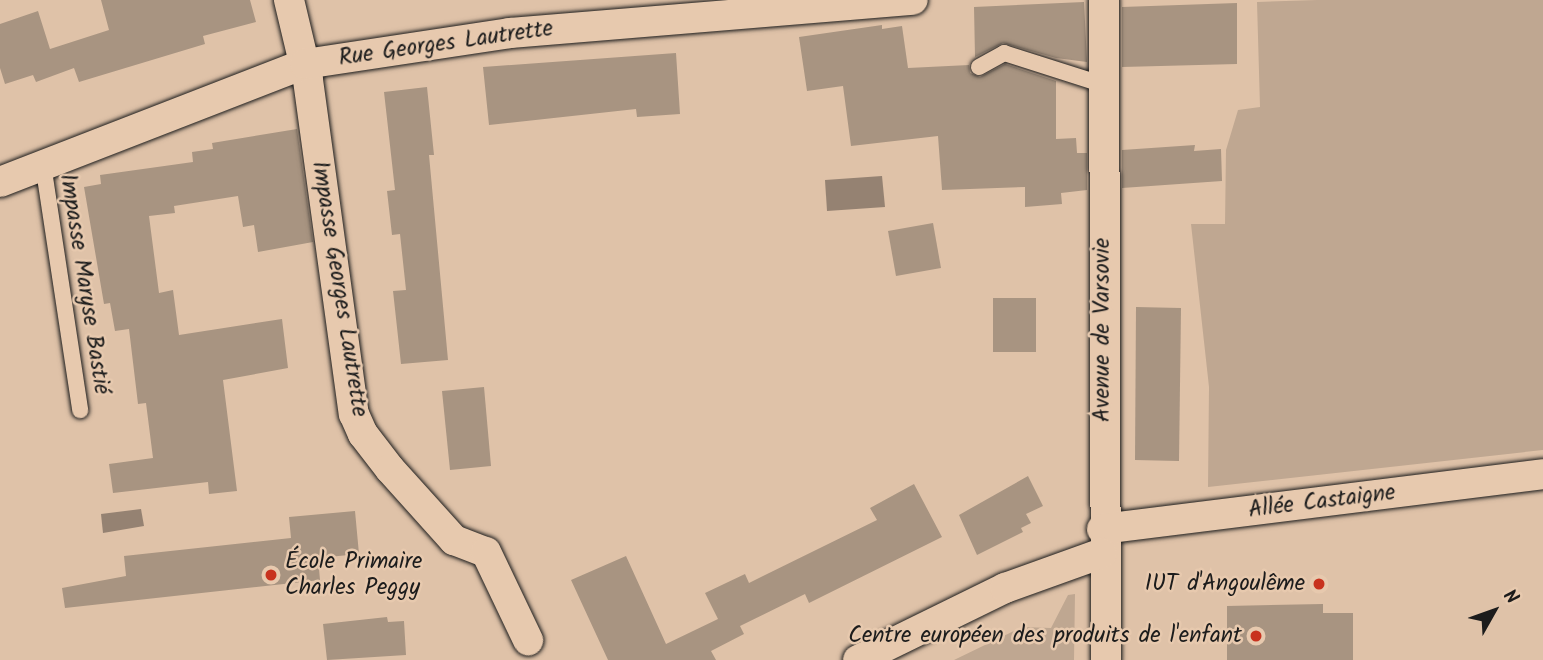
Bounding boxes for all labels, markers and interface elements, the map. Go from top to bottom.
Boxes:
street label: Rue Georges Lautrette [337,15,555,73]
street label: Impasse Georges Lautrette [305,159,373,419]
street label: Impasse Maryse Bastié [53,172,115,396]
street label: Avenue de Varsovie [1089,238,1117,422]
street label: Allée Castaigne [1247,479,1397,525]
place label: École Primaire Charles Peggy [285,548,422,602]
marker: École Primaire Charles Peggy [263,567,279,583]
place label: IUT d'Angoulême [1145,570,1305,598]
marker: IUT d'Angoulême [1311,576,1327,592]
north arrow [1459,576,1529,646]
text: N [1495,583,1525,612]
place label: Centre européen des produits de l'enfant [848,622,1242,650]
marker: Centre européen des produits de l'enfant [1248,628,1264,644]

